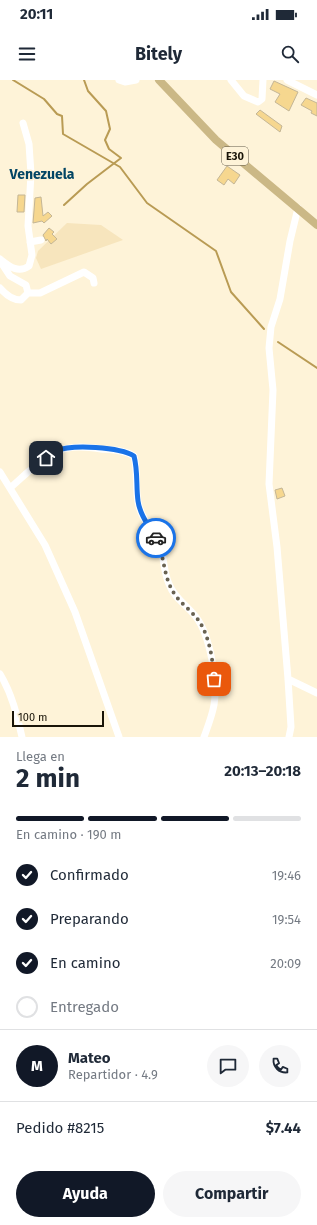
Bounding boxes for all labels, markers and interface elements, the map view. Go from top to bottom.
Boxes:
text: 20:11 [20,5,53,23]
icon: menu [16,43,38,65]
text: Bitely [135,43,182,65]
icon: search [279,43,301,65]
road number: E30 [222,147,248,165]
district label: Venezuela [9,166,75,183]
pin [29,441,63,475]
icon: home [35,447,57,469]
courier [136,518,176,558]
icon: car [145,527,167,549]
pin [197,662,231,696]
icon: bag [203,668,225,690]
scale bar [12,709,104,728]
text: 100 m [18,711,47,724]
text: Llega en [16,749,65,764]
text: 20:13–20:18 [224,762,301,780]
text: 2 min [16,763,80,794]
text: En camino · 190 m [16,827,121,842]
icon: check [16,864,38,886]
text: Confirmado [50,866,129,884]
text: 19:46 [272,868,301,883]
icon: check [16,908,38,930]
text: Preparando [50,910,129,928]
text: 19:54 [272,912,301,927]
icon: check [16,952,38,974]
text: En camino [50,954,120,972]
text: 20:09 [270,956,301,971]
text: Entregado [50,998,119,1016]
button: chat [207,1045,249,1087]
button: phone [259,1045,301,1087]
text: Mateo [68,1049,111,1067]
text: M [31,1057,43,1075]
text: Repartidor · 4.9 [68,1067,158,1082]
text: Pedido #8215 [16,1119,104,1137]
text: $7.44 [266,1119,301,1137]
button: Ayuda [16,1171,155,1217]
button: Compartir [163,1171,301,1217]

